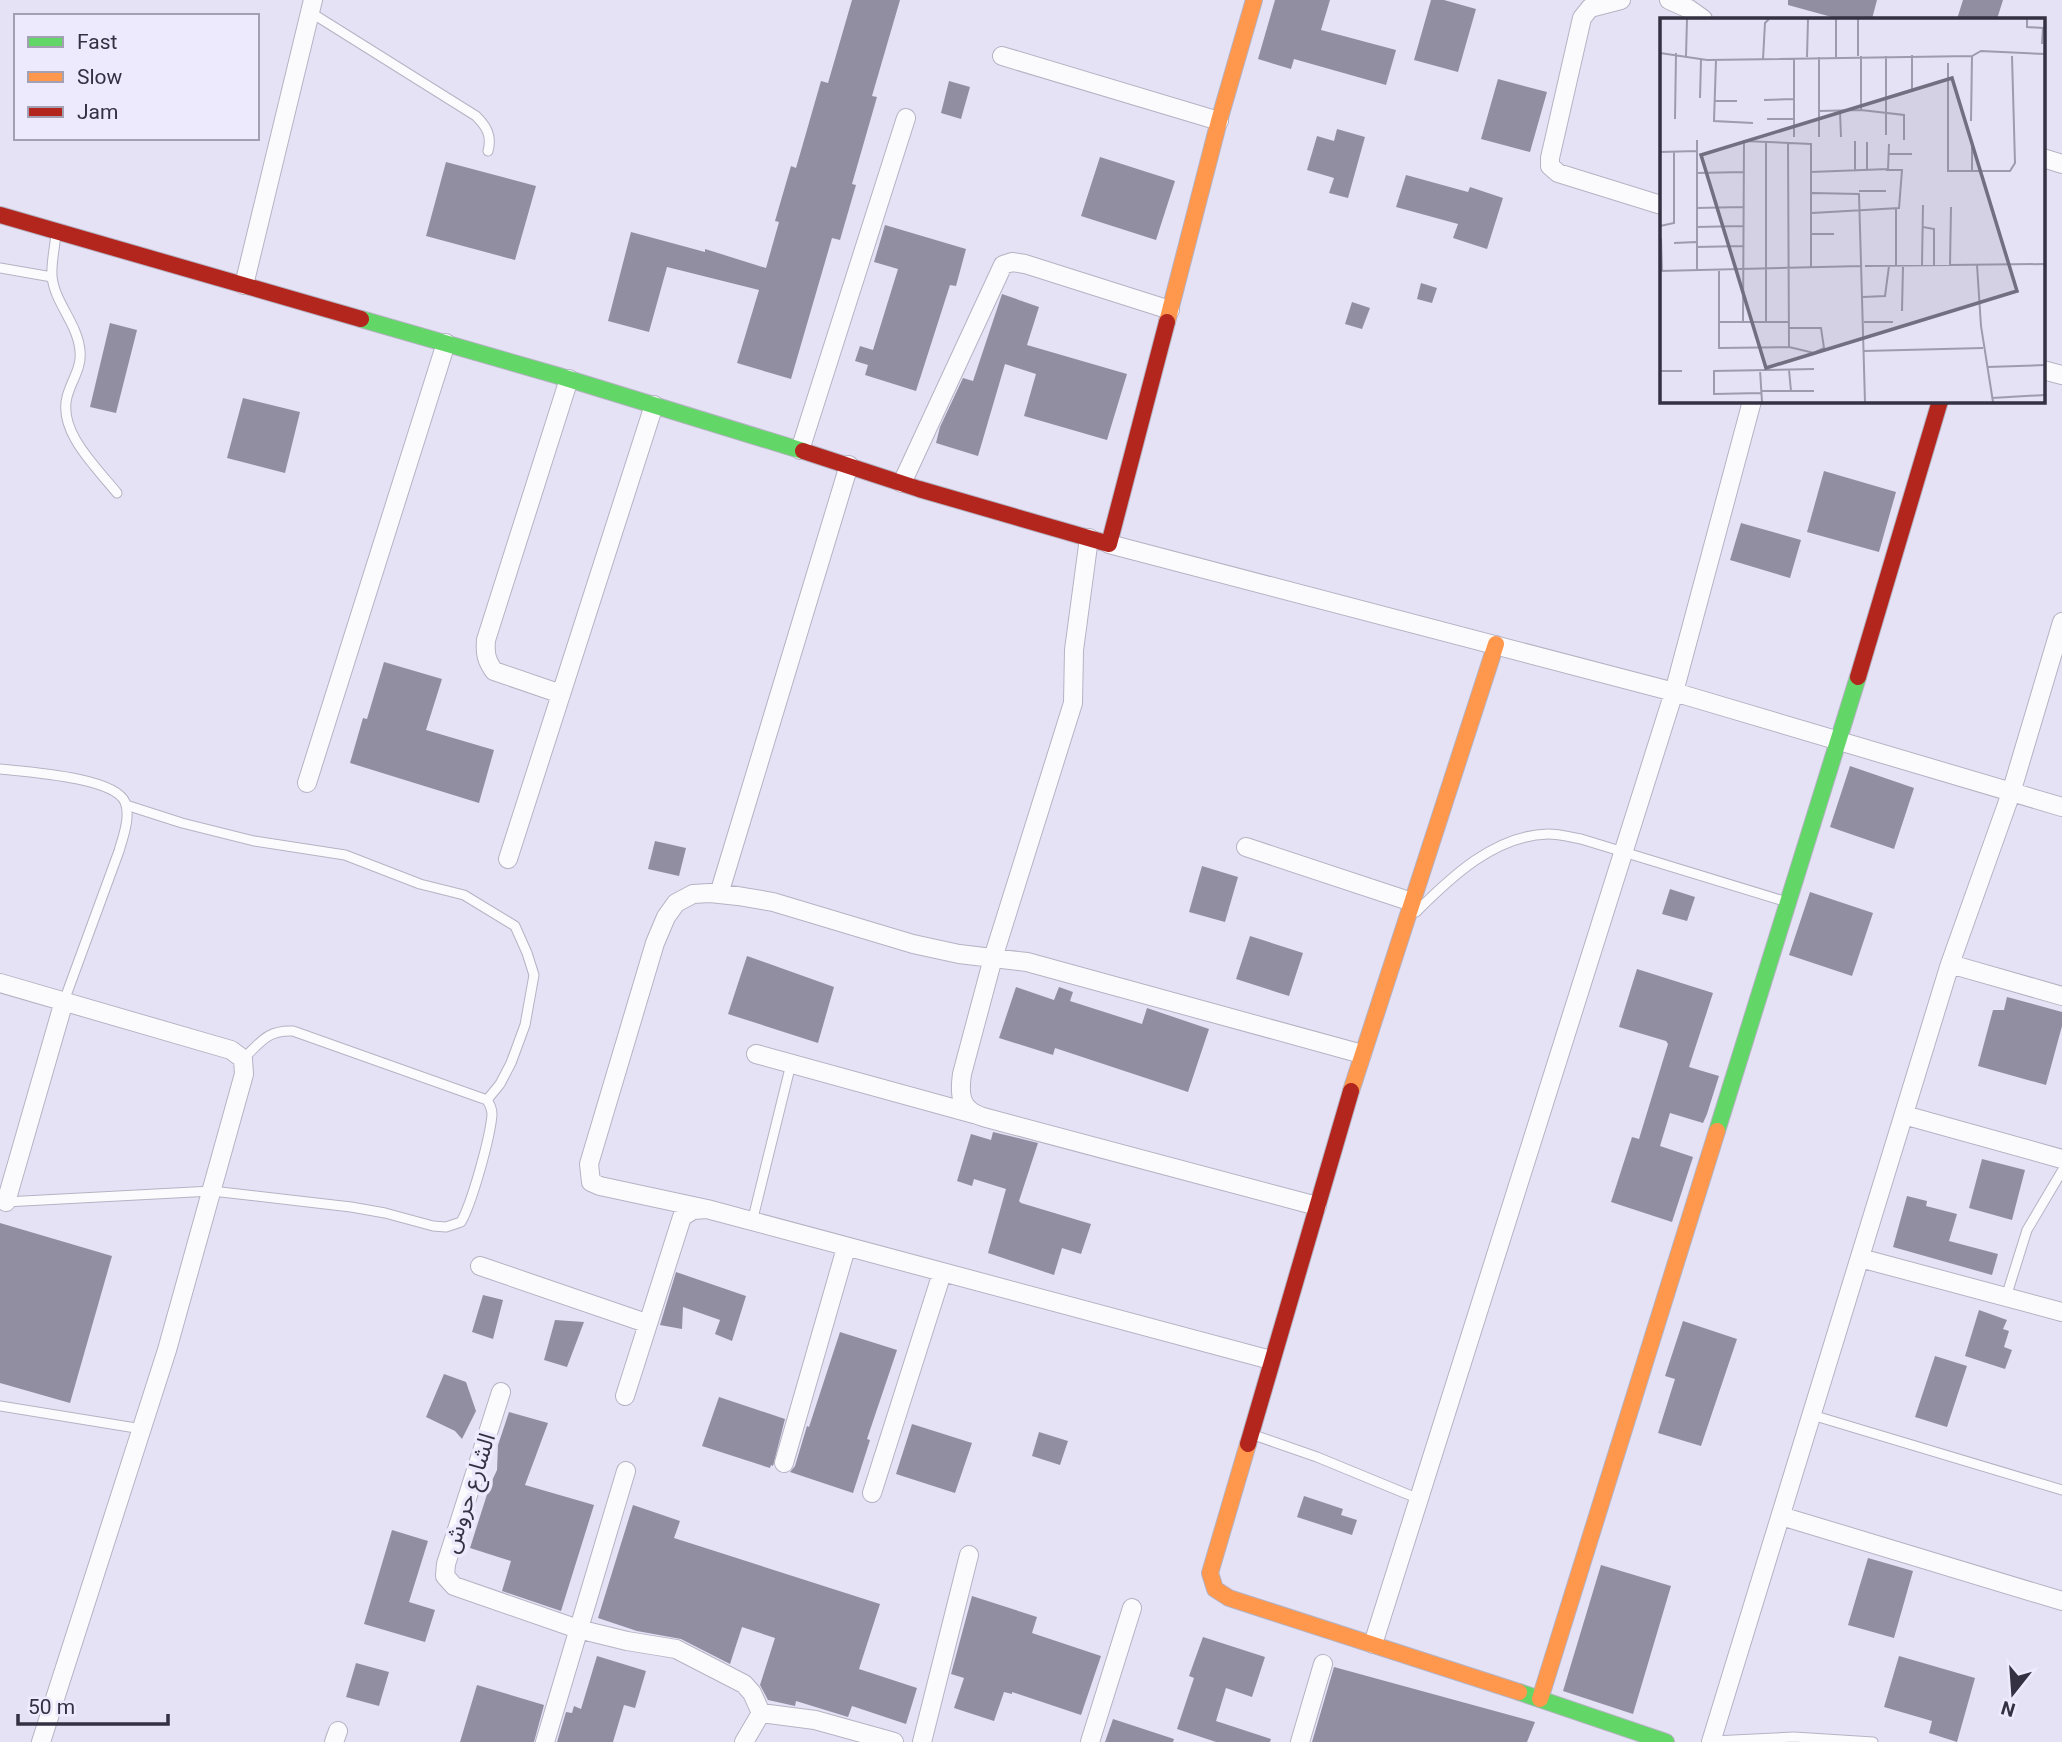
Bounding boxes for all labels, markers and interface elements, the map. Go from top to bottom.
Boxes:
legend [14,14,259,140]
inset map [1660,18,2044,402]
text: Fast [77,30,118,54]
text: Slow [77,65,123,89]
text: Jam [77,100,118,124]
street label: الشارع حروش [437,1430,504,1557]
north arrow [1978,1658,2048,1728]
scale bar [18,1682,168,1726]
text: 50 m [28,1695,75,1719]
text: N [1998,1696,2018,1722]

